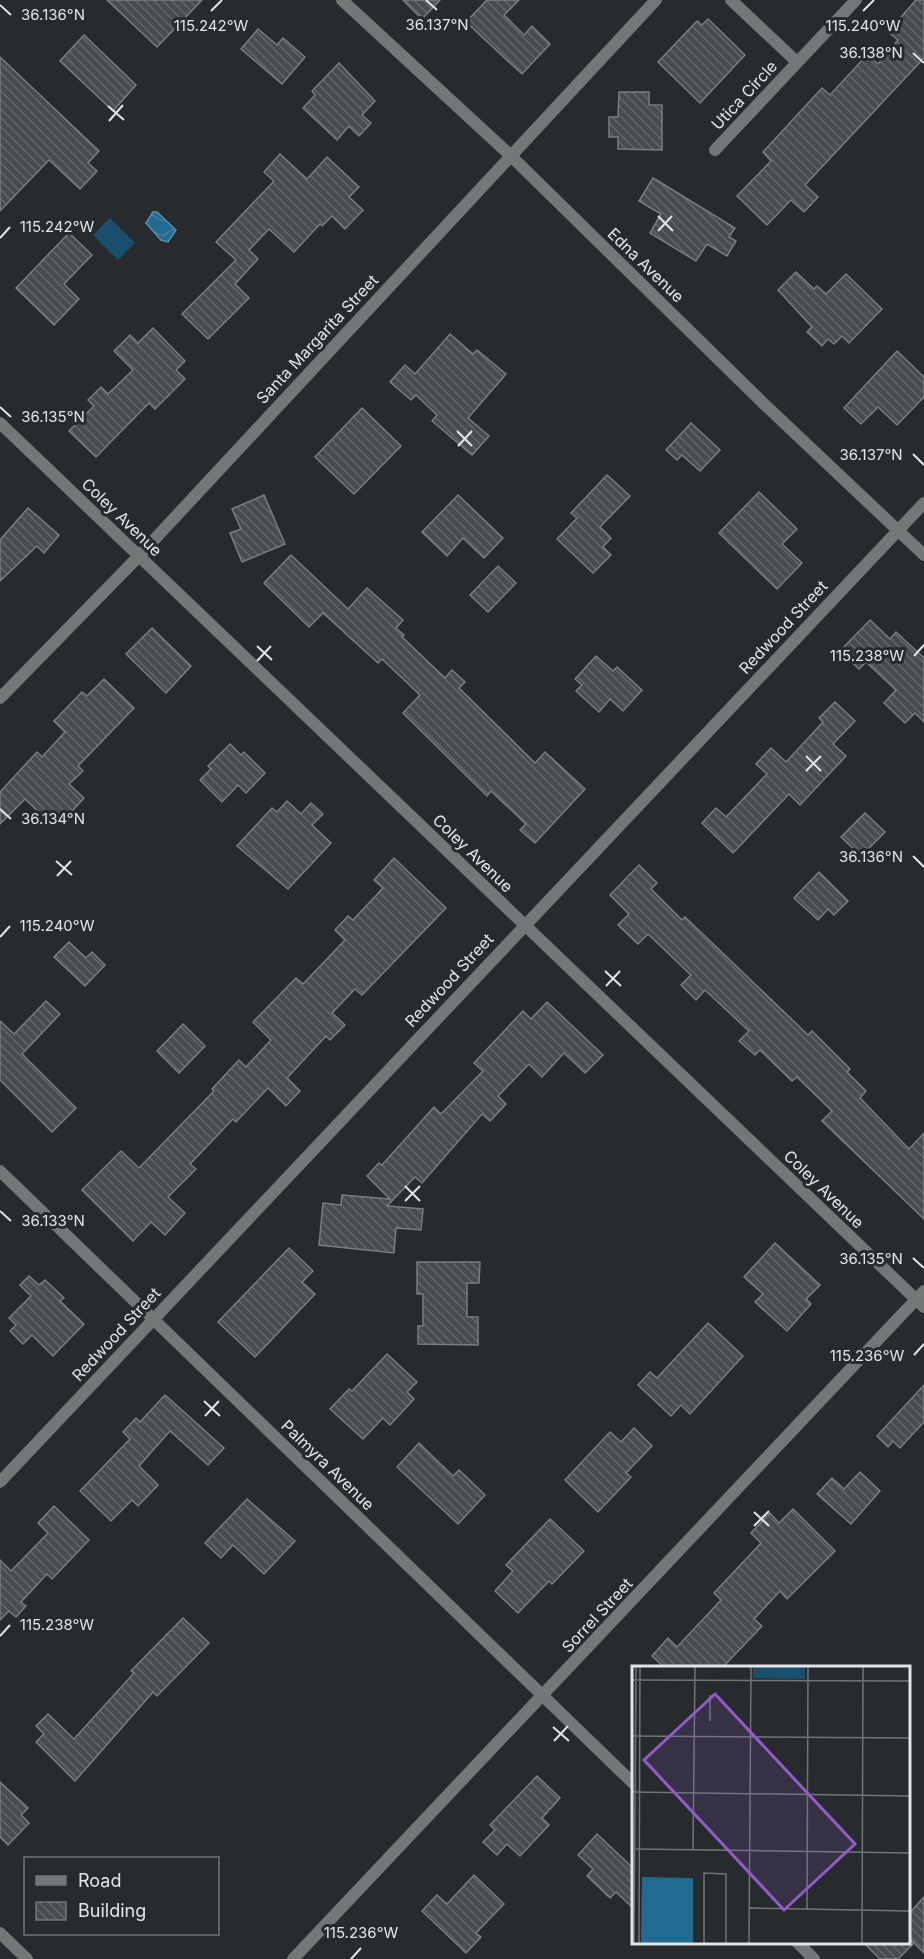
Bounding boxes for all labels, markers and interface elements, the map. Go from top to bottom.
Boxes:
text: 36.136°N [21,5,85,24]
text: 36.137°N [405,15,469,34]
text: 115.242°W [174,16,249,35]
text: 115.240°W [826,16,901,35]
text: 36.138°N [839,43,903,62]
street label: Utica Circle [707,56,781,134]
text: 115.242°W [20,217,95,236]
street label: Edna Avenue [604,224,688,306]
street label: Santa Margarita Street [252,270,382,408]
text: 36.135°N [21,407,85,426]
text: 36.137°N [839,445,903,464]
street label: Coley Avenue [78,474,166,560]
street label: Redwood Street [735,576,831,678]
text: 115.238°W [830,646,904,665]
text: 36.134°N [21,809,85,828]
street label: Coley Avenue [429,810,517,896]
text: 36.136°N [839,847,903,866]
text: 115.240°W [20,916,95,935]
street label: Redwood Street [401,929,497,1031]
street label: Coley Avenue [780,1146,868,1232]
text: 36.133°N [21,1211,85,1230]
text: 36.135°N [839,1249,903,1268]
street label: Redwood Street [68,1283,164,1385]
text: 115.236°W [830,1346,904,1365]
street label: Palmyra Avenue [277,1416,379,1514]
street label: Sorrel Street [557,1574,637,1656]
text: 115.238°W [20,1615,94,1634]
inset map [632,1666,909,1944]
legend [24,1857,219,1935]
text: Road [78,1870,121,1891]
text: Building [78,1900,146,1921]
text: 115.236°W [324,1923,398,1942]

